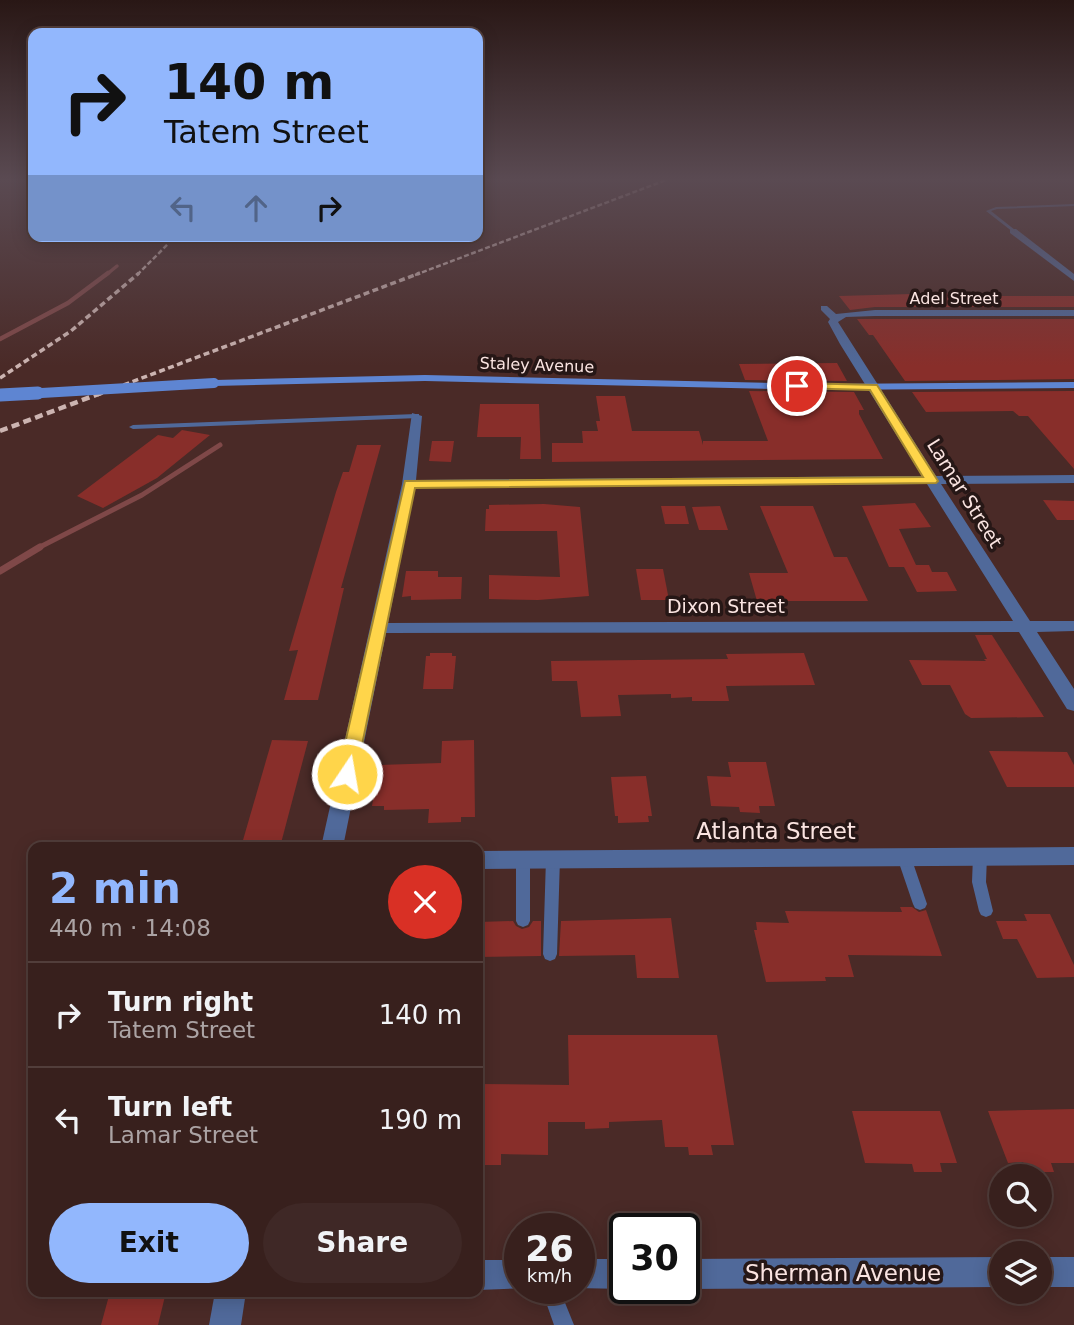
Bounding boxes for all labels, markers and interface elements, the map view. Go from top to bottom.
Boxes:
text: 140 m [164,54,334,111]
icon: right [49,56,140,147]
text: Tatem Street [164,113,369,151]
icon: left [164,189,202,227]
icon: ahead [237,189,275,227]
icon: right [310,189,348,227]
street label: Adel Street [910,289,998,308]
street label: Staley Avenue [479,354,595,376]
pin [767,356,827,416]
icon: arrive [778,367,816,405]
street label: Lamar Street [923,435,1007,551]
street label: Dixon Street [667,595,785,617]
position arrow [310,737,384,811]
street label: Atlanta Street [696,818,856,844]
text: 2 min [49,864,181,913]
button: close [388,865,462,939]
text: 440 m · 14:08 [49,915,211,941]
text: Turn right [108,987,253,1017]
icon: right [49,996,87,1034]
text: 140 m [379,1000,462,1030]
text: Tatem Street [108,1017,255,1043]
text: Turn left [108,1092,232,1122]
icon: left [49,1101,87,1139]
text: 190 m [379,1105,462,1135]
text: Lamar Street [108,1122,258,1148]
map controls [989,1164,1052,1304]
button: search [989,1164,1052,1227]
button: Exit [49,1203,249,1283]
button: Share [263,1203,462,1283]
speed limit sign: 30 [609,1213,700,1304]
text: 26 [525,1229,574,1269]
button: layers [989,1241,1052,1304]
street label: Sherman Avenue [745,1260,941,1286]
text: km/h [527,1265,572,1286]

